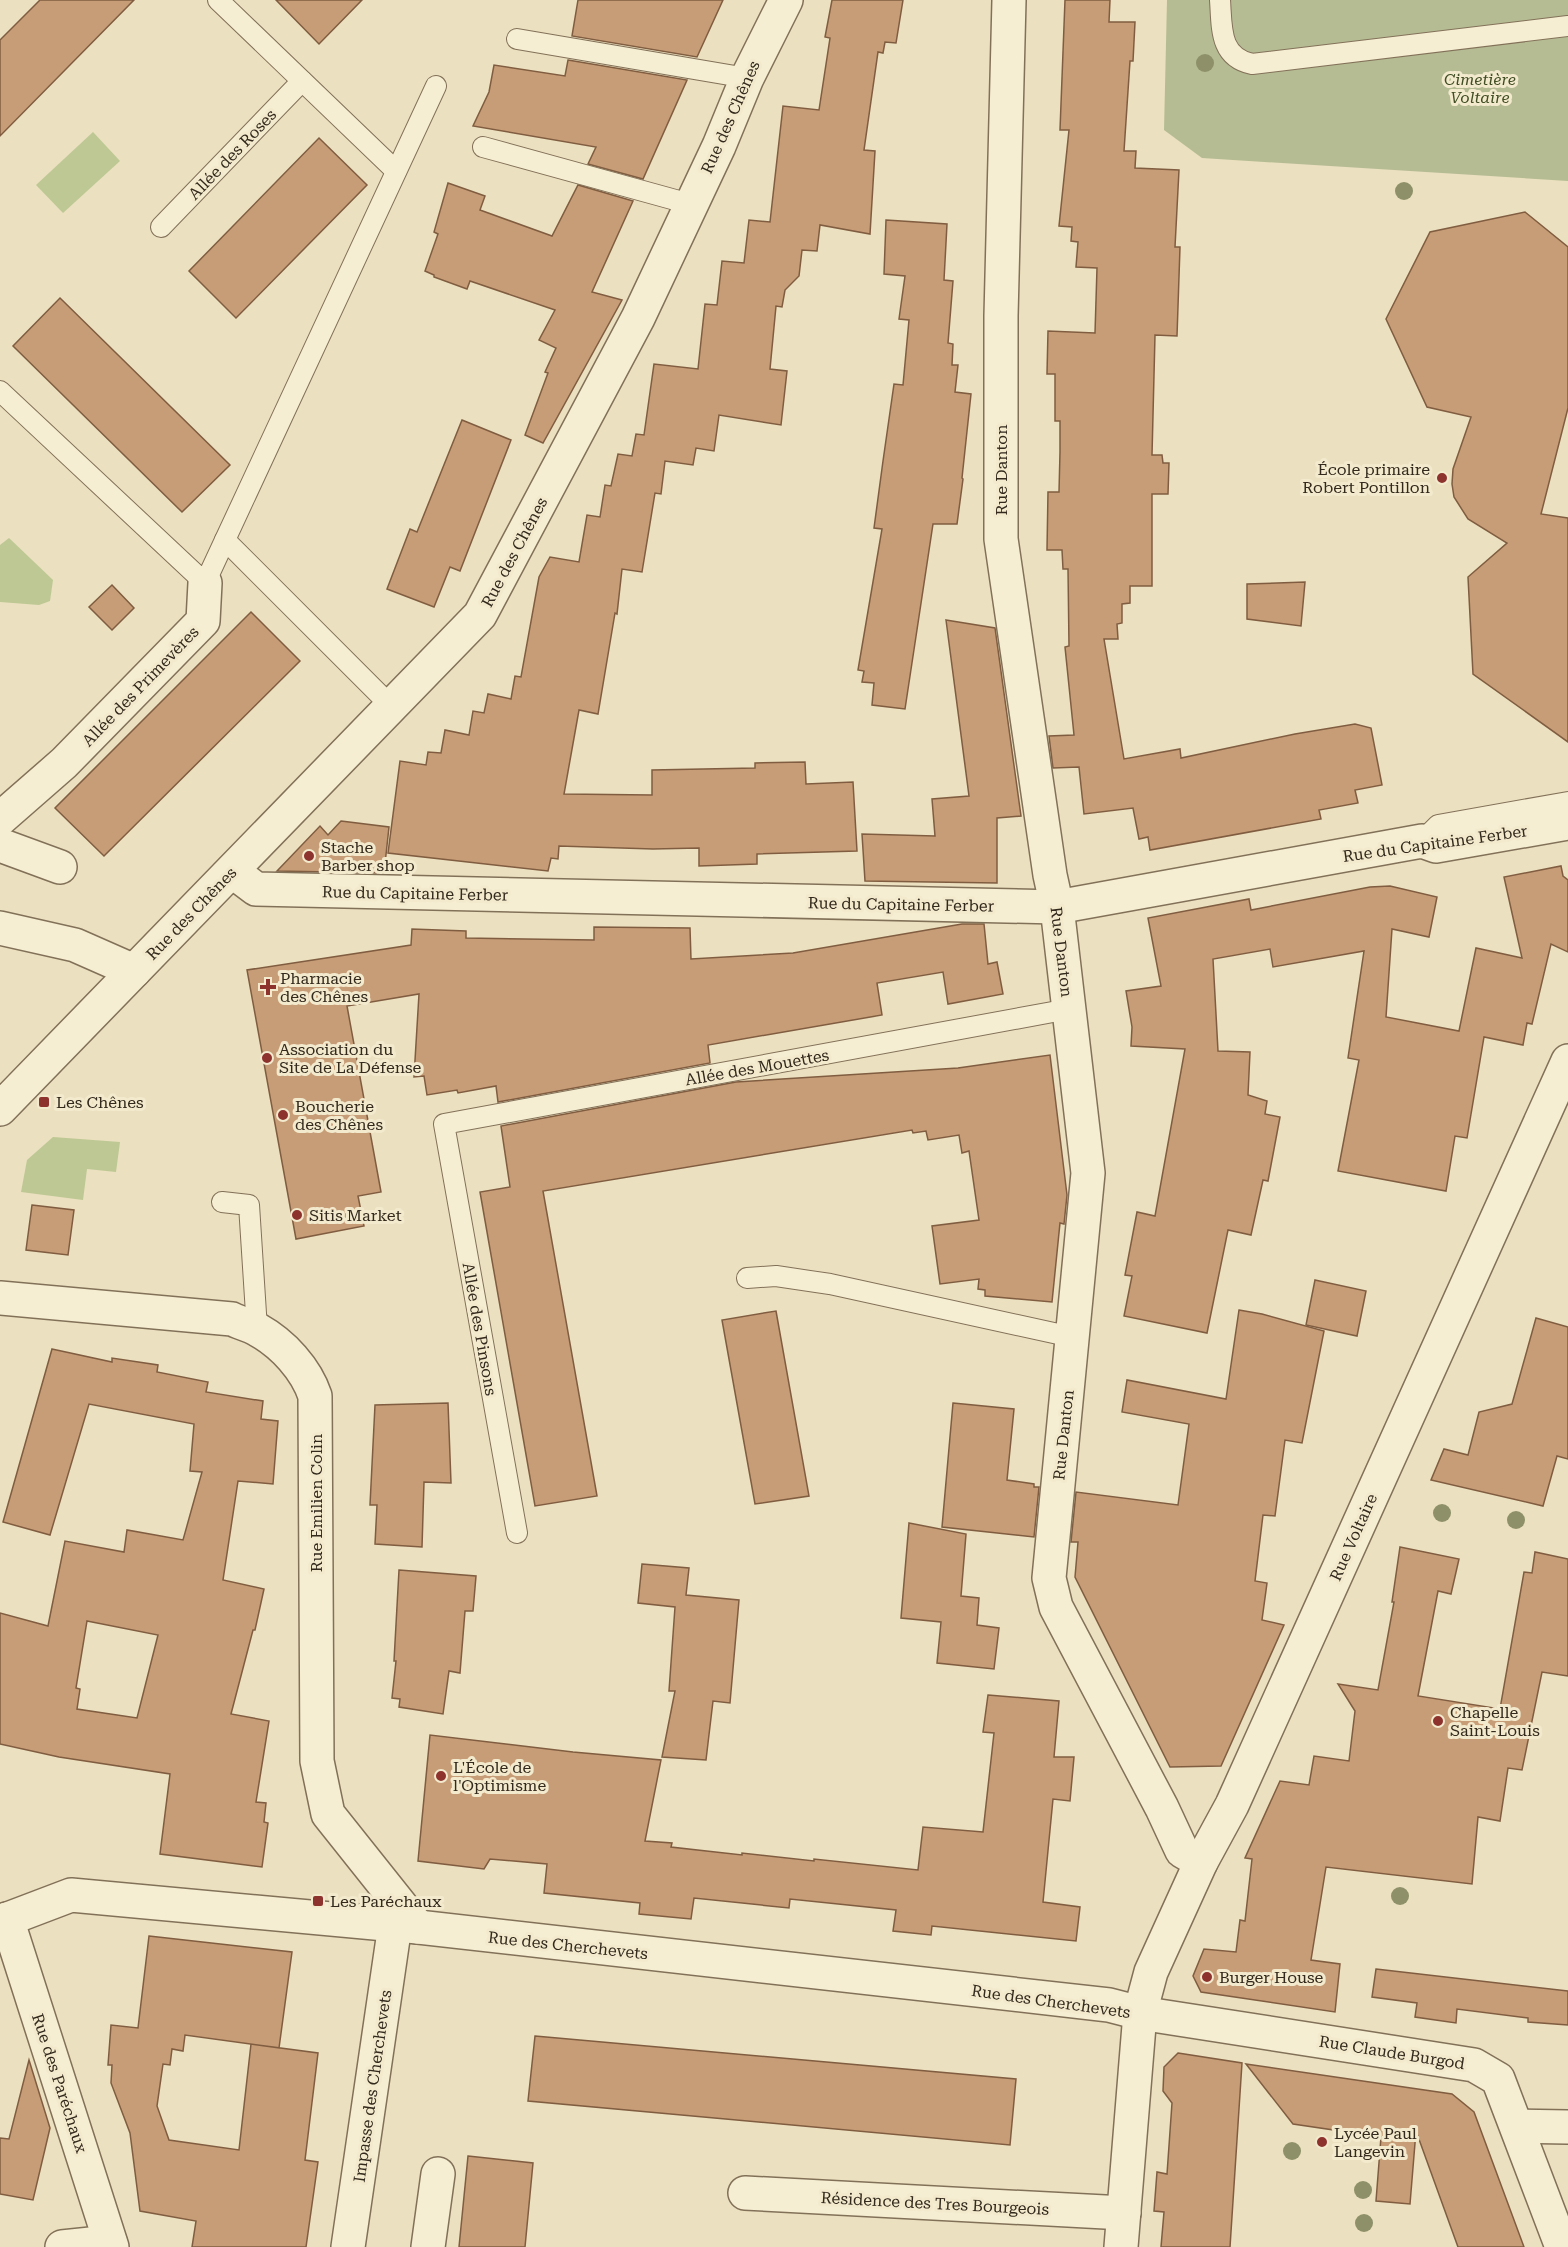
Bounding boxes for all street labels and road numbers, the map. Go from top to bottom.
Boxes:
street label: Rue des Chênes [697,57,764,177]
street label: Allée des Roses [184,105,281,204]
street label: Rue Danton [992,425,1011,515]
street label: Rue des Chênes [478,494,552,610]
street label: Allée des Primevères [78,622,203,750]
street label: Rue du Capitaine Ferber [1341,821,1529,866]
street label: Rue des Chênes [142,863,241,964]
street label: Rue du Capitaine Ferber [322,882,509,905]
street label: Rue du Capitaine Ferber [808,893,995,916]
street label: Rue Danton [1047,906,1076,998]
street label: Allée des Mouettes [684,1045,831,1089]
street label: Allée des Pinsons [458,1261,501,1397]
street label: Rue Danton [1049,1389,1078,1481]
street label: Rue Emilien Colin [307,1434,326,1572]
street label: Rue Voltaire [1326,1490,1381,1584]
street label: Rue des Cherchevets [487,1928,649,1963]
street label: Rue des Cherchevets [970,1981,1132,2022]
street label: Impasse des Cherchevets [350,1988,395,2184]
street label: Rue des Paréchaux [28,2011,91,2156]
street label: Rue Claude Burgod [1318,2032,1466,2073]
street label: Résidence des Tres Bourgeois [820,2188,1050,2219]

